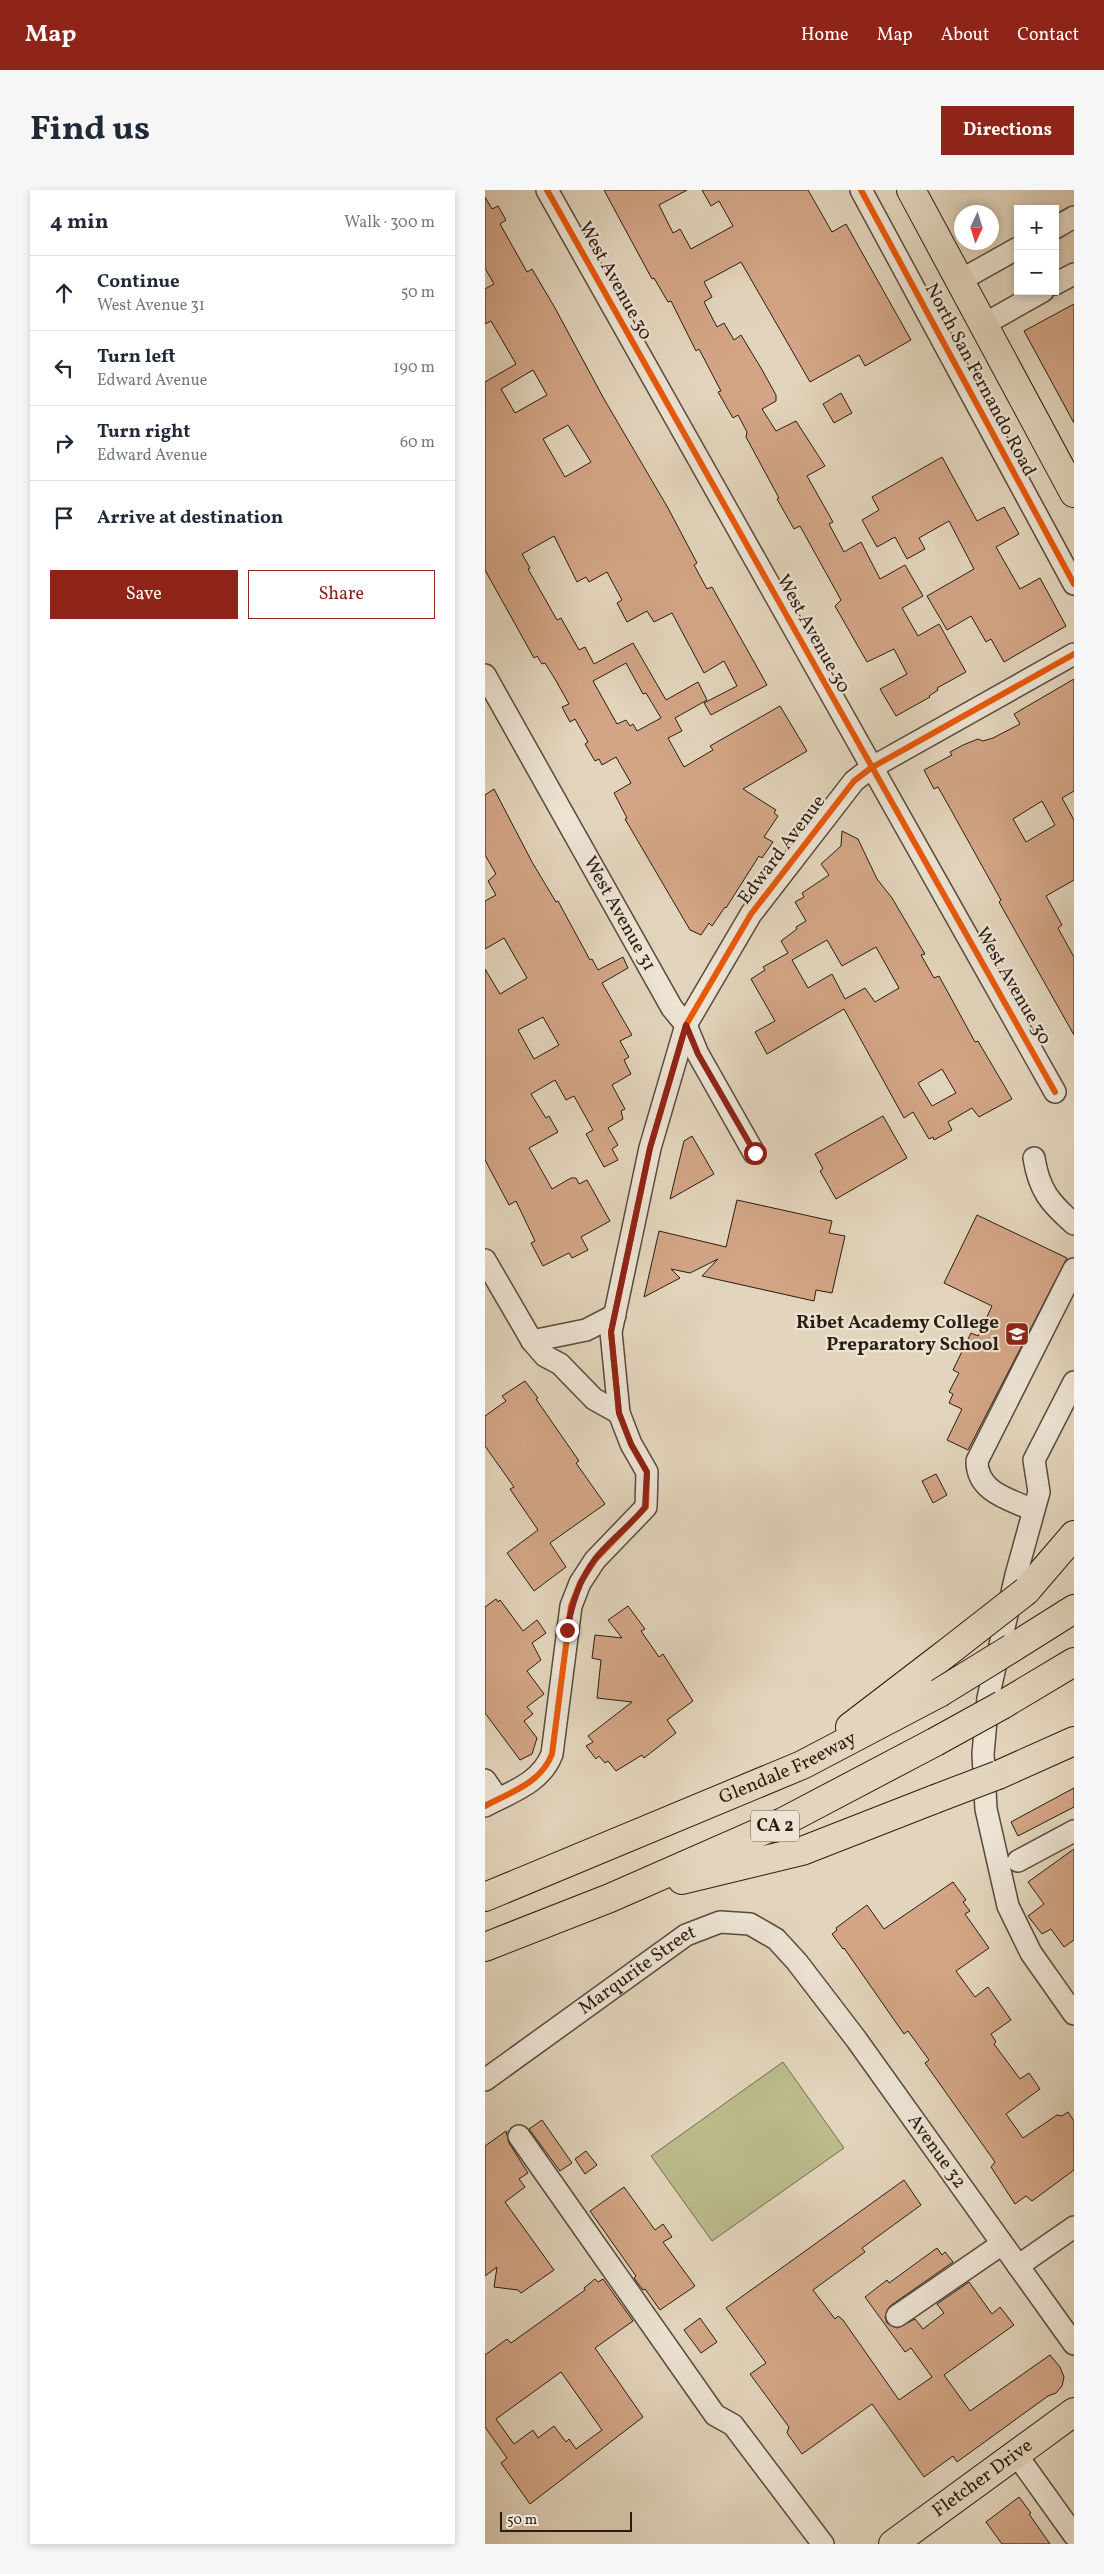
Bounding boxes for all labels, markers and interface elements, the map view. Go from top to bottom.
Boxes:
text: Map [25,18,76,52]
text: Home [801,23,849,48]
text: Map [877,23,913,48]
text: About [941,23,989,48]
text: Contact [1017,23,1079,48]
text: Find us [30,106,150,154]
button: Directions [941,106,1074,155]
north arrow [954,205,999,250]
map controls [1014,205,1059,295]
button: + [1014,205,1059,250]
text: 4 min [50,208,109,237]
text: Walk · 300 m [344,212,435,234]
street label: West Avenue 30 [572,217,658,345]
button: − [1014,250,1059,295]
text: Continue [97,269,180,295]
icon: ahead [50,279,78,307]
street label: North San Fernando Road [918,279,1042,481]
text: 50 m [401,282,435,304]
text: West Avenue 31 [97,295,205,317]
text: Turn left [97,344,176,370]
icon: left [50,354,78,382]
text: 190 m [393,357,435,379]
text: Edward Avenue [97,370,207,392]
text: Turn right [97,419,190,445]
icon: right [50,429,78,457]
text: 60 m [400,432,435,454]
text: Edward Avenue [97,445,207,467]
icon: arrive [50,504,78,532]
text: Arrive at destination [97,505,283,531]
button: Save [50,570,238,619]
button: Share [248,570,435,619]
street label: West Avenue 30 [770,570,856,698]
street label: Edward Avenue [732,790,832,910]
street label: West Avenue 31 [576,852,662,976]
street label: West Avenue 30 [969,922,1057,1050]
route start [744,1142,767,1165]
place label: Ribet Academy College Preparatory School [796,1310,999,1358]
school or university icon: Ribet Academy College Preparatory School [1004,1321,1030,1347]
route end [556,1619,579,1642]
street label: Glendale Freeway [715,1726,861,1811]
road number: CA 2 [751,1810,799,1842]
street label: Marqurite Street [573,1919,700,2021]
street label: Avenue 32 [901,2109,972,2194]
street label: Fletcher Drive [927,2433,1038,2524]
scale bar [500,2509,633,2532]
text: 50 m [507,2511,537,2530]

